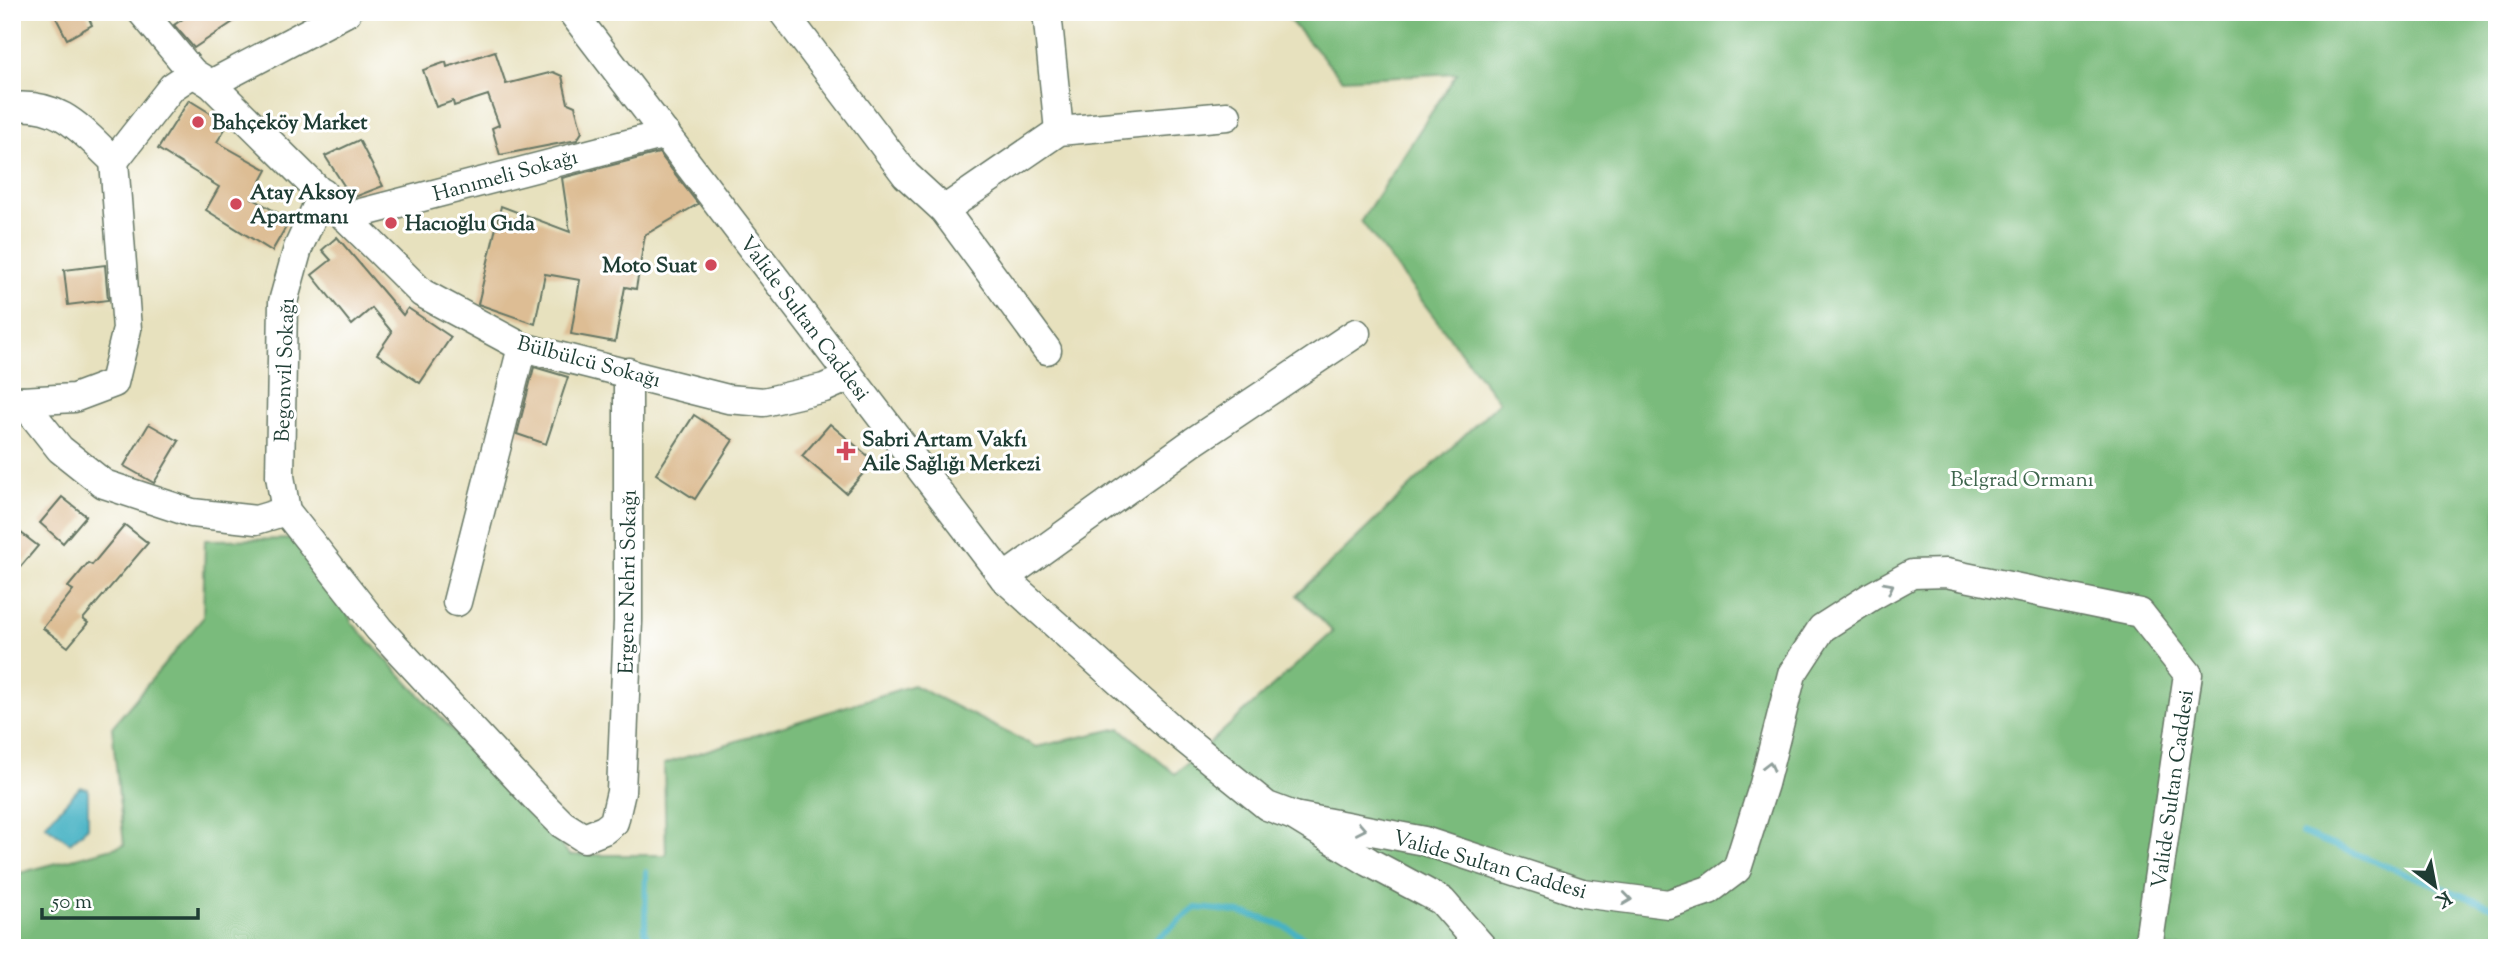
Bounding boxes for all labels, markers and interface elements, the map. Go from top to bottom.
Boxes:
place label: Bahçeköy Market [212,109,368,139]
marker: Bahçeköy Market [190,114,206,130]
street label: Hanımeli Sokağı [430,143,581,211]
place label: Atay Aksoy Apartmanı [250,179,357,233]
marker: Atay Aksoy Apartmanı [228,196,244,212]
place label: Hacıoğlu Gıda [405,210,535,240]
marker: Hacıoğlu Gıda [383,215,399,231]
street label: Valide Sultan Caddesi [731,230,876,408]
place label: Moto Suat [602,252,698,282]
marker: Moto Suat [703,257,719,273]
street label: Begonvil Sokağı [268,297,304,443]
street label: Bülbülcü Sokağı [513,329,664,397]
place label: Sabri Artam Vakfı Aile Sağlığı Merkezi [862,426,1041,480]
marker: Sabri Artam Vakfı Aile Sağlığı Merkezi [836,441,856,461]
park label: Belgrad Ormanı [1950,466,2094,496]
street label: Ergene Nehri Sokağı [612,490,646,675]
one-way arrow [1881,582,1894,595]
street label: Valide Sultan Caddesi [2145,688,2203,891]
one-way arrow [1761,760,1775,772]
one-way arrow [1355,820,1367,835]
street label: Valide Sultan Caddesi [1389,824,1590,908]
north arrow [2400,852,2470,922]
scale bar [42,876,198,920]
text: K [2429,883,2456,914]
text: 50 m [51,888,92,918]
one-way arrow [1622,892,1633,907]

